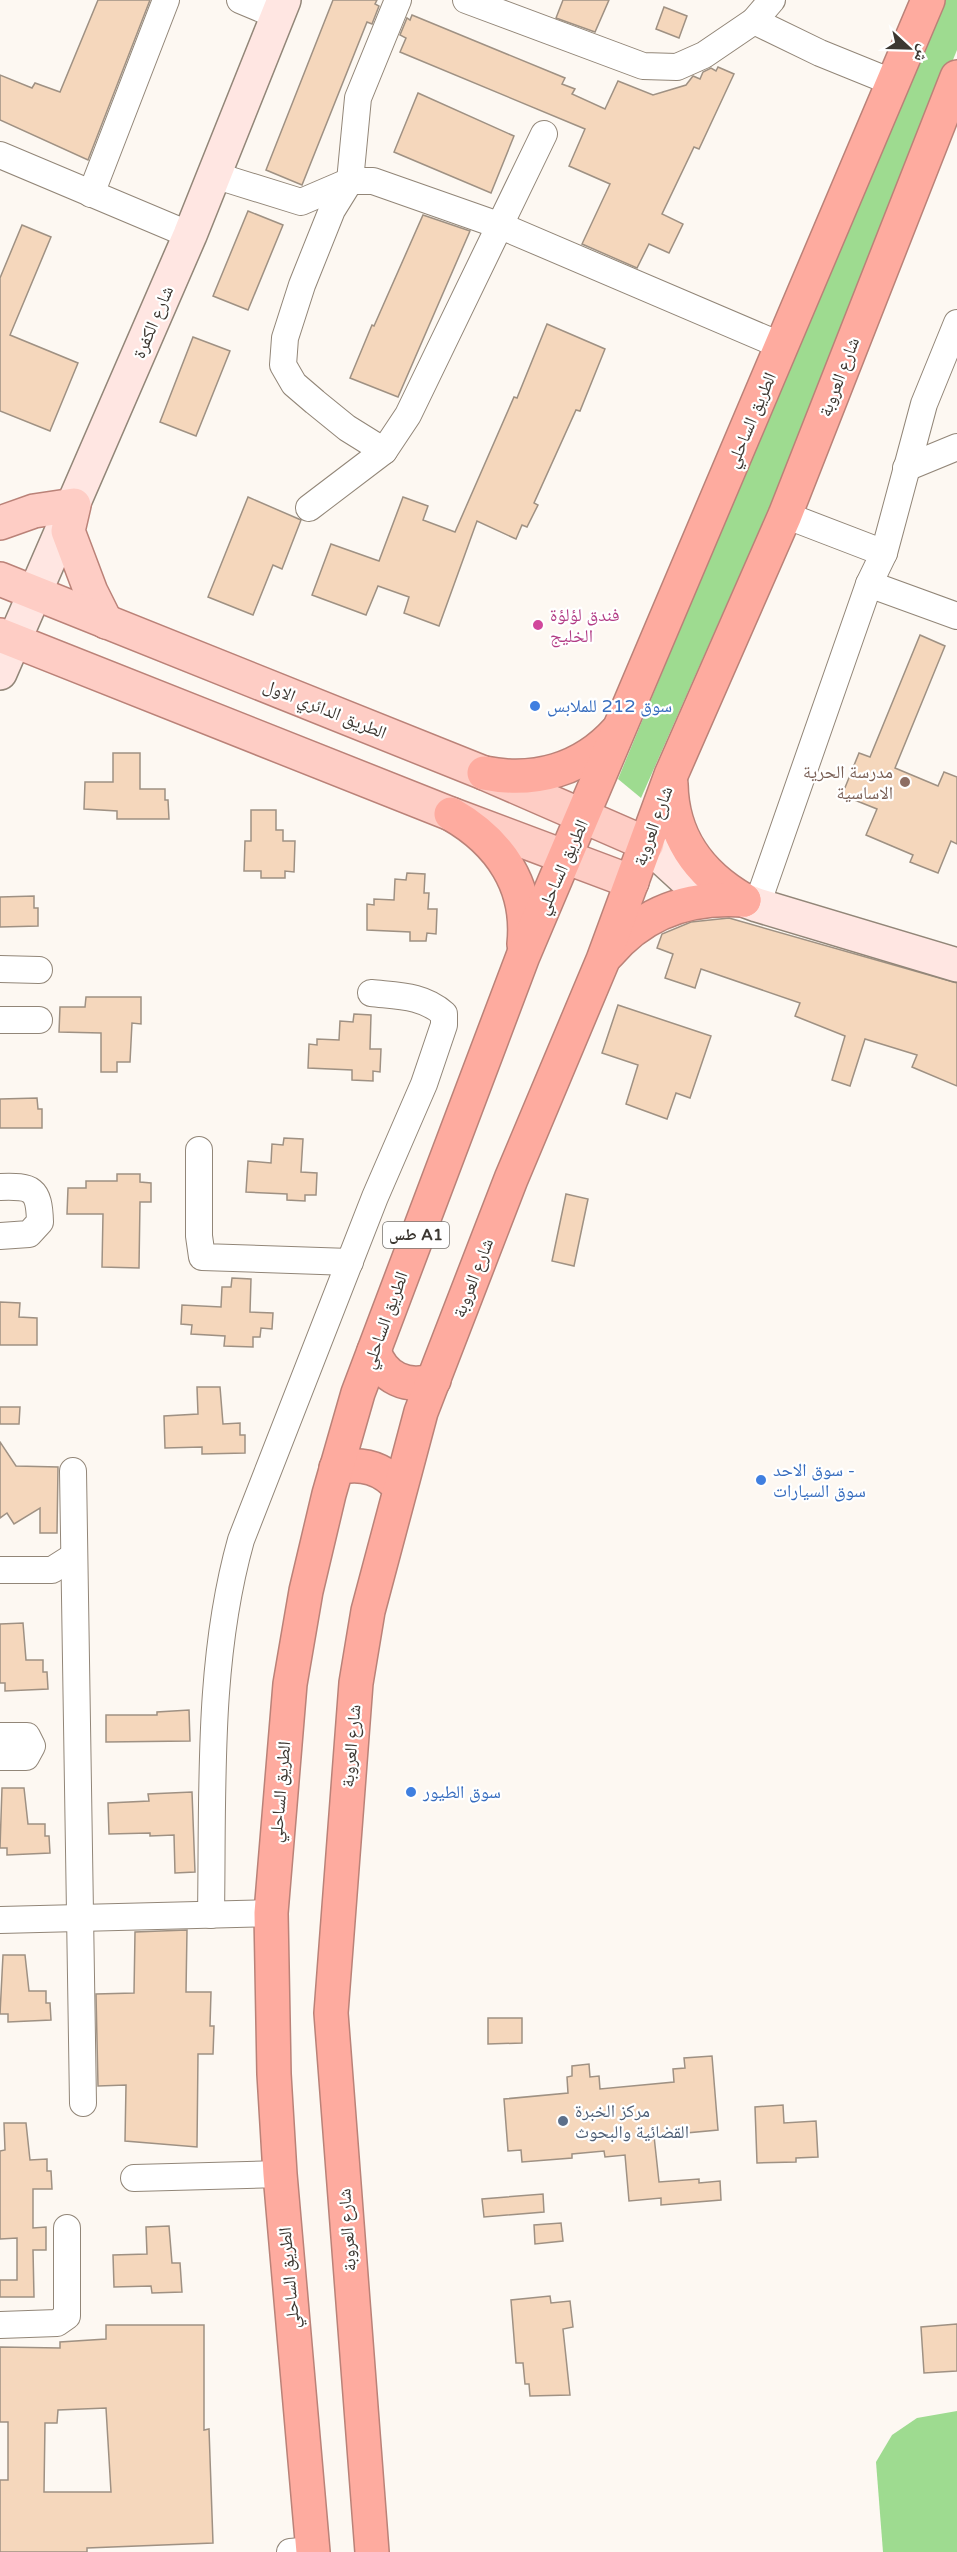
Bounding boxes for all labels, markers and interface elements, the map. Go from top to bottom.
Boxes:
north arrow [879,18,939,78]
text: ش [910,42,934,65]
street label: شارع الكفرة [128,282,178,362]
street label: شارع العروبة [814,334,864,420]
street label: الطريق الساحلي [721,369,784,473]
place label: فندق لؤلؤة الخليج [550,604,620,648]
marker: فندق لؤلؤة الخليج [531,618,545,632]
street label: الطريق الدائري الاول [259,674,390,747]
place label: سوق 212 للملابس [547,695,672,717]
marker: سوق 212 للملابس [528,699,542,713]
place label: مدرسة الحرية الاساسية [803,761,893,804]
marker: مدرسة الحرية الاساسية [898,775,912,789]
street label: شارع العروبة [628,783,678,869]
street label: الطريق الساحلي [531,816,596,919]
road number: طس A1 [383,1222,449,1248]
street label: شارع العروبة [448,1235,498,1321]
street label: الطريق الساحلي [357,1268,416,1373]
place label: سوق الاحد - سوق السيارات [773,1459,866,1502]
marker: سوق الاحد - سوق السيارات [754,1473,768,1487]
street label: شارع العروبة [336,1704,366,1788]
street label: الطريق الساحلي [265,1740,299,1844]
place label: سوق الطيور [422,1781,501,1803]
marker: سوق الطيور [404,1785,418,1799]
place label: مركز الخبرة القضائية والبحوث [575,2100,689,2143]
marker: مركز الخبرة القضائية والبحوث [556,2114,570,2128]
street label: شارع العروبة [333,2188,361,2272]
street label: الطريق الساحلي [274,2226,308,2330]

